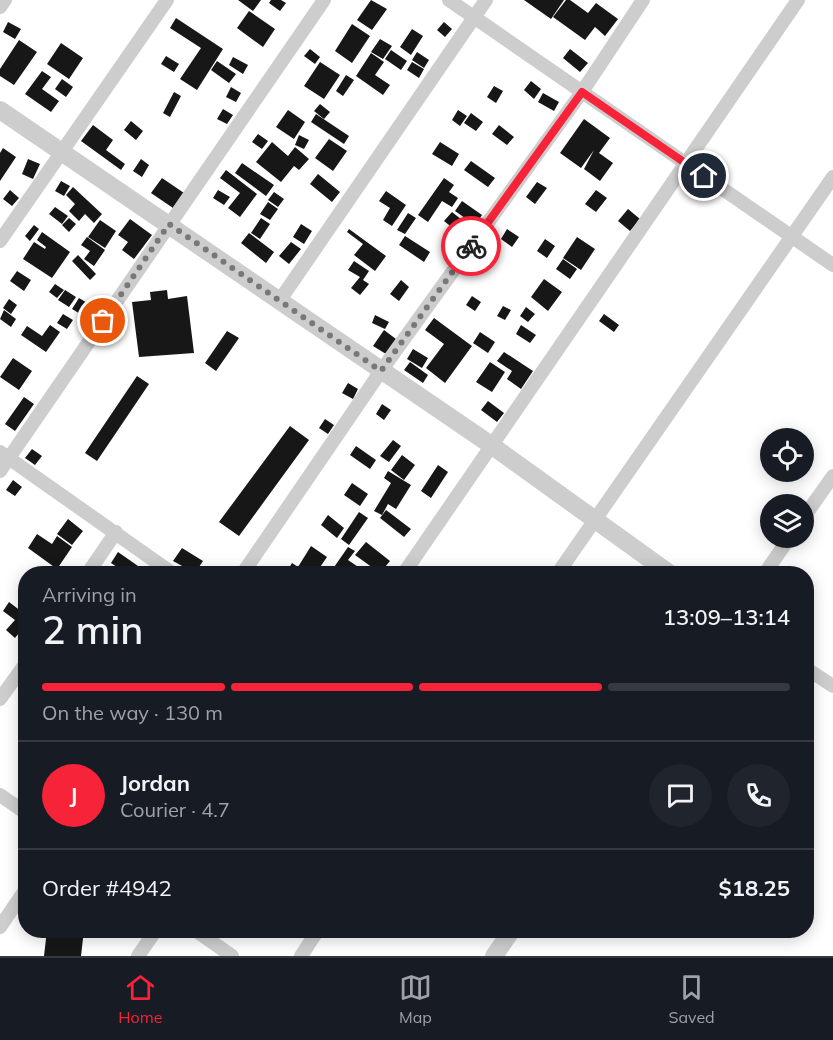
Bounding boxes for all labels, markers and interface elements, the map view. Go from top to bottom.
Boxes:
pin [678,150,729,201]
icon: home [687,159,720,192]
courier [441,216,501,276]
icon: bike [455,230,488,263]
pin [77,295,128,346]
icon: bag [86,304,119,337]
map controls [760,428,814,548]
button: locate [760,428,814,482]
button: layers [760,494,814,548]
text: Arriving in [42,582,137,607]
text: 13:09–13:14 [663,603,790,631]
text: 2 min [42,605,143,654]
text: On the way · 130 m [42,700,223,725]
button: chat [649,764,712,827]
button: phone [727,764,790,827]
text: Jordan [120,769,190,797]
text: J [70,781,77,809]
text: Courier · 4.7 [120,797,230,822]
text: Order #4942 [42,874,172,902]
text: $18.25 [719,874,790,902]
tab: Home [118,971,162,1027]
tab: Map [399,971,432,1027]
tab: Saved [669,971,715,1027]

